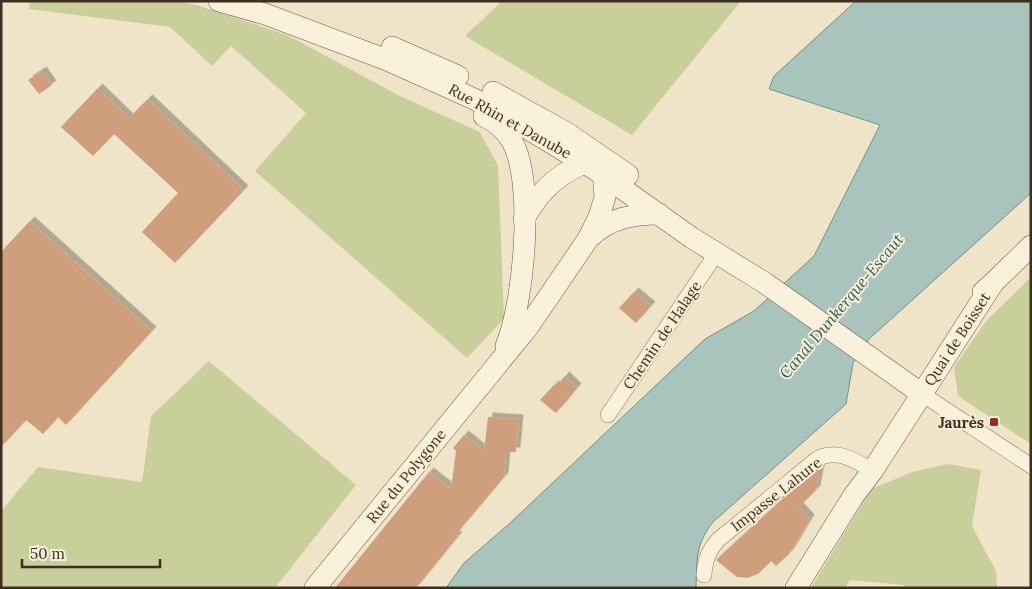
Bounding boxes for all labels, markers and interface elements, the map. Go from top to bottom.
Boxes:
street label: Rue Rhin et Danube [445,79,575,163]
water label: Canal Dunkerque-Escaut [775,229,907,382]
street label: Chemin de Halage [619,277,705,393]
street label: Quai de Boisset [920,288,994,389]
place label: Jaurès [938,413,984,432]
marker: Jaurès [988,416,1000,428]
street label: Rue du Polygone [362,425,450,527]
street label: Impasse Lahure [727,453,825,535]
scale bar [22,536,160,568]
text: 50 m [30,544,65,563]

